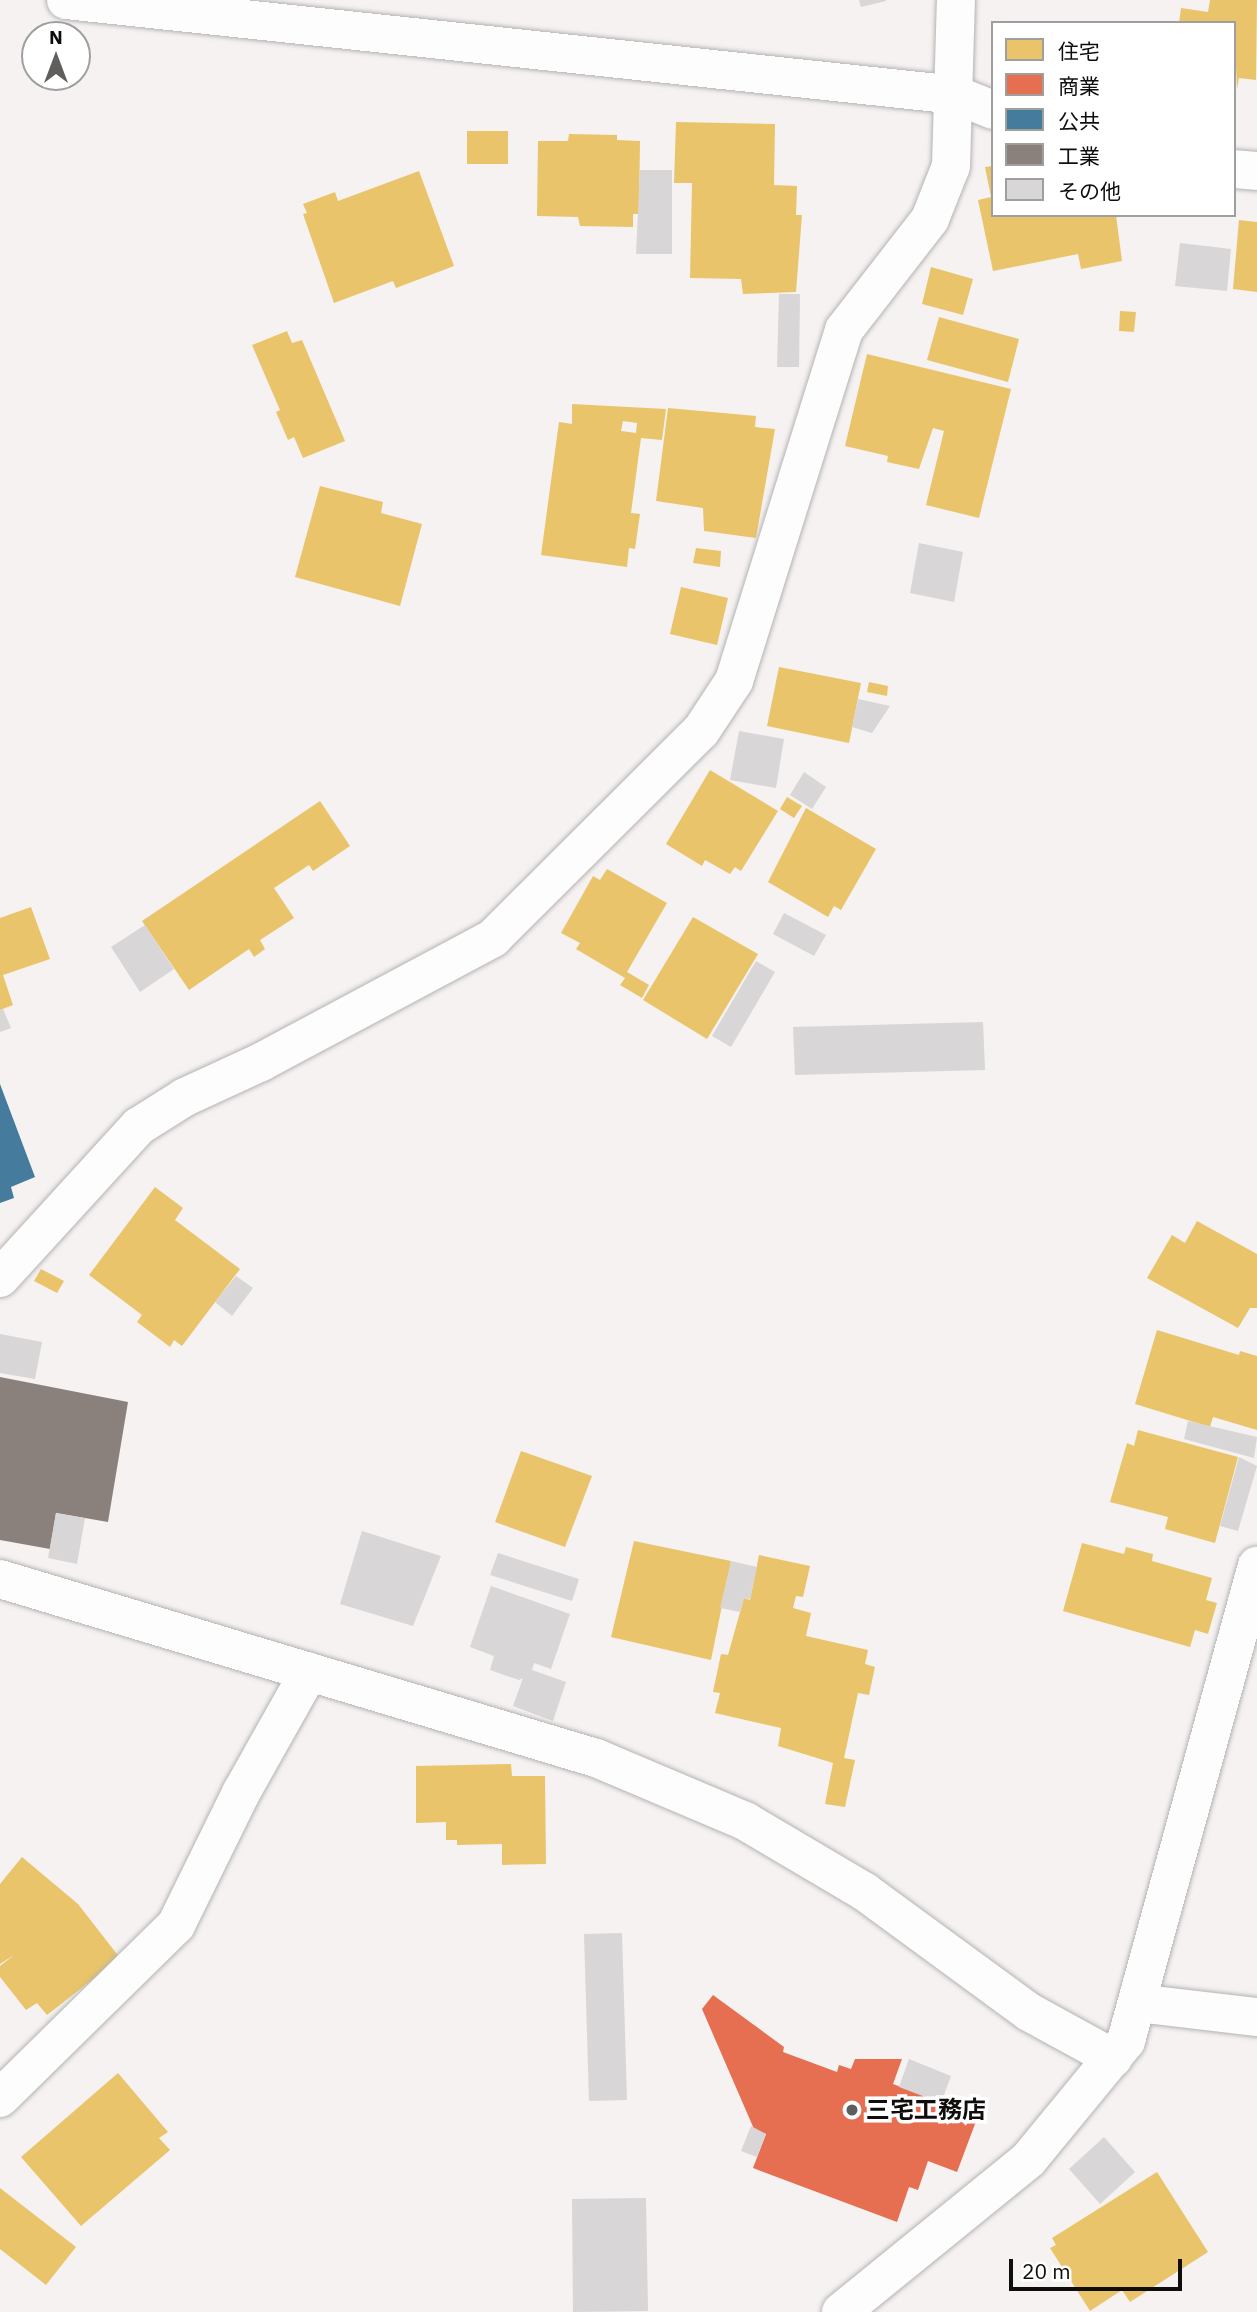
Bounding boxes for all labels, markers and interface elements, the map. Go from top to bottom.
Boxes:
north arrow [21,21,91,91]
legend [991,21,1236,217]
text: N [49,25,63,49]
text: 住宅 [1058,37,1100,65]
text: 商業 [1058,72,1100,100]
text: 公共 [1058,107,1100,135]
text: 工業 [1058,142,1100,170]
text: その他 [1058,177,1121,205]
place label: 三宅工務店 [866,2096,986,2124]
marker: 三宅工務店 [844,2102,860,2118]
scale bar [1012,2246,1185,2290]
text: 20 m [1022,2257,1071,2285]

